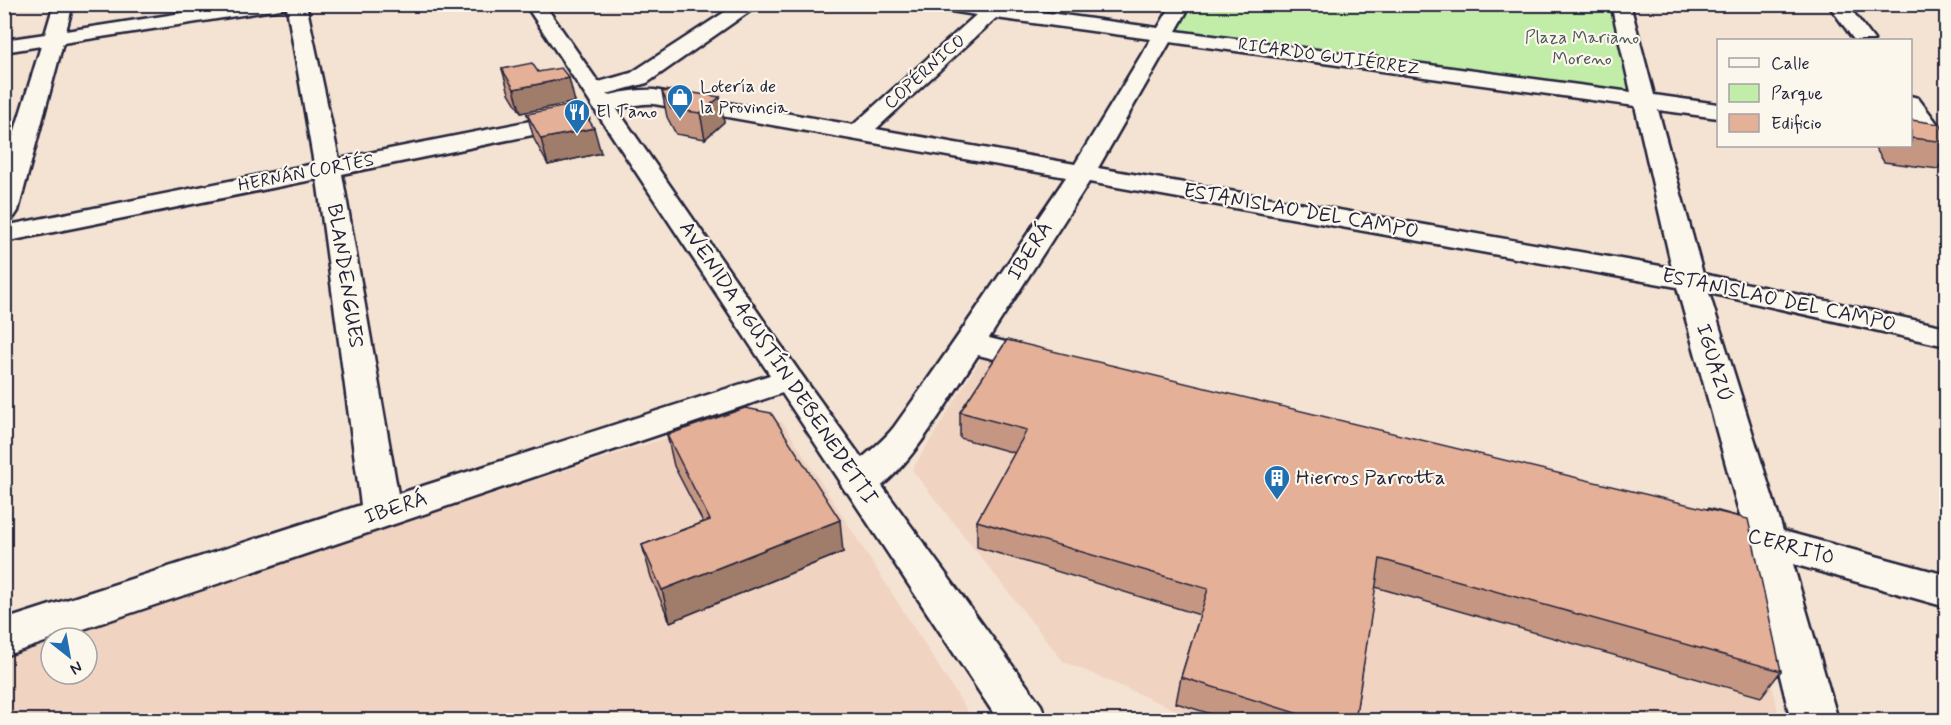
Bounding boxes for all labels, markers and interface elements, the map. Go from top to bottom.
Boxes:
park label: Plaza Mariano Moreno [1525,26,1639,71]
street label: COPÉRNICO [879,29,971,115]
street label: RICARDO GUTIÉRREZ [1236,32,1422,82]
legend [1717,39,1912,147]
text: Calle [1771,52,1810,76]
place label: Lotería de la Provincia [700,75,788,120]
shop icon: Lotería de la Provincia [665,82,695,120]
text: Parque [1771,82,1823,106]
restaurant icon: El Tano [562,97,592,135]
place label: El Tano [596,100,657,124]
text: Edificio [1771,112,1822,136]
street label: HERNÁN CORTÉS [236,148,376,198]
street label: ESTANISLAO DEL CAMPO [1181,176,1421,246]
street label: BLANDENGUES [320,202,370,350]
street label: AVENIDA AGUSTÍN DEBENEDETTI [672,216,884,510]
street label: IBERÁ [1001,216,1059,286]
street label: ESTANISLAO DEL CAMPO [1659,262,1899,338]
street label: IGUAZÚ [1689,320,1739,406]
building icon: Hierros Parrotta [1262,463,1292,501]
place label: Hierros Parrotta [1296,464,1446,492]
street label: IBERÁ [361,485,431,531]
street label: CERRITO [1744,522,1838,572]
north arrow [39,626,99,686]
text: N [66,656,86,679]

